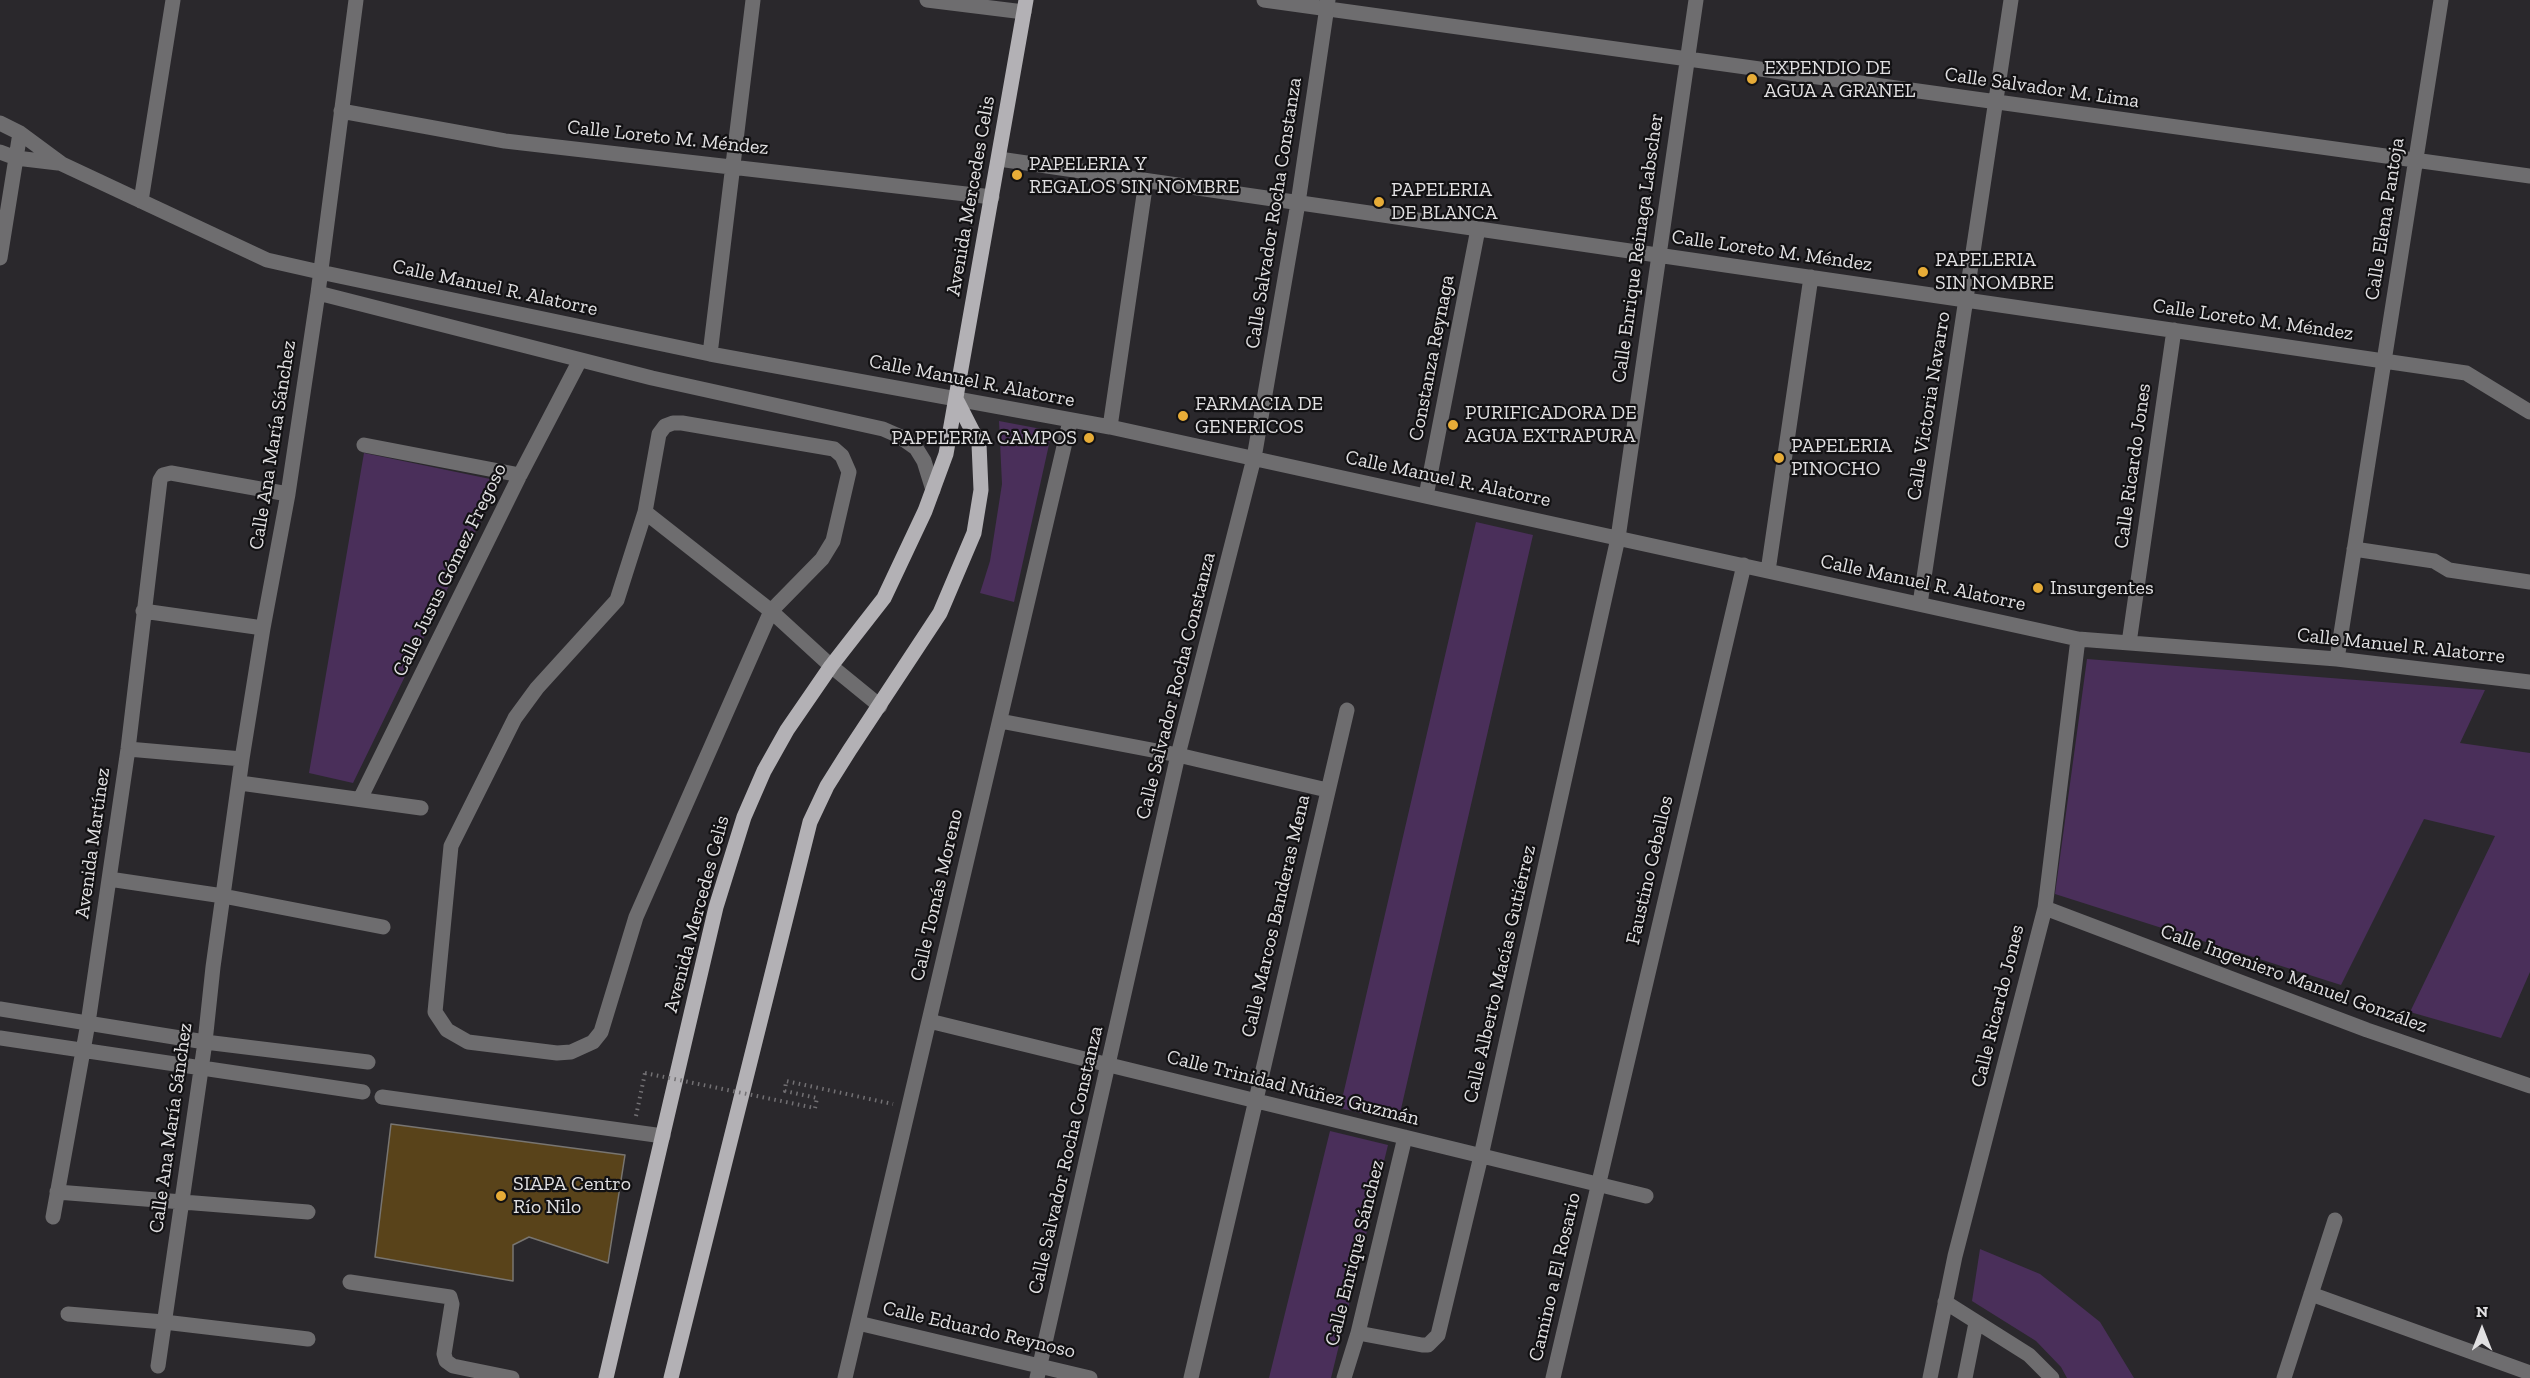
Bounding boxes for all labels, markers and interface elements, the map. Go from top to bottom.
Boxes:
place label: EXPENDIO DE AGUA A GRANEL [1764,56,1915,103]
street label: Calle Salvador M. Lima [1943,62,2141,114]
marker: EXPENDIO DE AGUA A GRANEL [1745,72,1759,86]
street label: Calle Salvador Rocha Constanza [1241,76,1307,350]
street label: Avenida Mercedes Celis [942,94,1000,298]
street label: Calle Enrique Reinaga Labscher [1607,112,1669,384]
street label: Calle Loreto M. Méndez [566,115,770,161]
street label: Calle Elena Pantoja [2360,136,2410,302]
place label: PAPELERIA Y REGALOS SIN NOMBRE [1029,152,1239,199]
marker: PAPELERIA Y REGALOS SIN NOMBRE [1010,168,1024,182]
place label: PAPELERIA DE BLANCA [1391,178,1497,225]
marker: PAPELERIA DE BLANCA [1372,195,1386,209]
street label: Calle Loreto M. Méndez [1670,225,1874,277]
place label: PAPELERIA SIN NOMBRE [1935,248,2054,295]
street label: Calle Manuel R. Alatorre [390,255,600,321]
marker: PAPELERIA SIN NOMBRE [1916,265,1930,279]
street label: Constanza Reynaga [1404,273,1460,443]
street label: Calle Loreto M. Méndez [2151,294,2355,346]
street label: Calle Victoria Navarro [1902,310,1956,502]
street label: Calle Ana María Sánchez [245,338,301,552]
street label: Calle Manuel R. Alatorre [867,349,1077,413]
street label: Calle Ricardo Jones [2110,382,2156,550]
place label: FARMACIA DE GENERICOS [1195,392,1323,439]
place label: PURIFICADORA DE AGUA EXTRAPURA [1465,401,1637,448]
marker: FARMACIA DE GENERICOS [1176,409,1190,423]
marker: PURIFICADORA DE AGUA EXTRAPURA [1446,418,1460,432]
place label: PAPELERIA CAMPOS [891,426,1077,450]
marker: PAPELERIA CAMPOS [1082,431,1096,445]
place label: PAPELERIA PINOCHO [1791,434,1892,481]
street label: Calle Manuel R. Alatorre [1343,446,1553,512]
marker: PAPELERIA PINOCHO [1772,451,1786,465]
street label: Calle Jusus Gómez Fregoso [388,460,512,680]
street label: Calle Salvador Rocha Constanza [1131,550,1221,822]
street label: Calle Manuel R. Alatorre [1818,550,2028,616]
place label: Insurgentes [2050,576,2154,600]
marker: Insurgentes [2031,581,2045,595]
street label: Calle Manuel R. Alatorre [2296,623,2506,669]
street label: Avenida Martínez [71,766,115,920]
street label: Calle Marcos Banderas Mena [1236,792,1316,1040]
street label: Faustino Ceballos [1621,793,1679,947]
street label: Calle Tomás Moreno [906,807,968,983]
street label: Avenida Mercedes Celis [659,813,735,1015]
street label: Calle Alberto Macías Gutiérrez [1459,843,1541,1105]
street label: Calle Ingeniero Manuel González [2157,919,2431,1039]
street label: Calle Ricardo Jones [1966,922,2030,1090]
street label: Calle Ana María Sánchez [144,1021,198,1235]
street label: Calle Salvador Rocha Constanza [1023,1024,1109,1296]
street label: Calle Trinidad Núñez Guzmán [1164,1045,1422,1131]
street label: Calle Enrique Sánchez [1320,1157,1390,1349]
place label: SIAPA Centro Río Nilo [513,1172,631,1219]
marker: SIAPA Centro Río Nilo [494,1189,508,1203]
street label: Camino a El Rosario [1524,1190,1586,1364]
street label: Calle Eduardo Reynoso [880,1296,1078,1364]
north arrow [2452,1300,2512,1360]
text: N [2476,1302,2488,1321]

